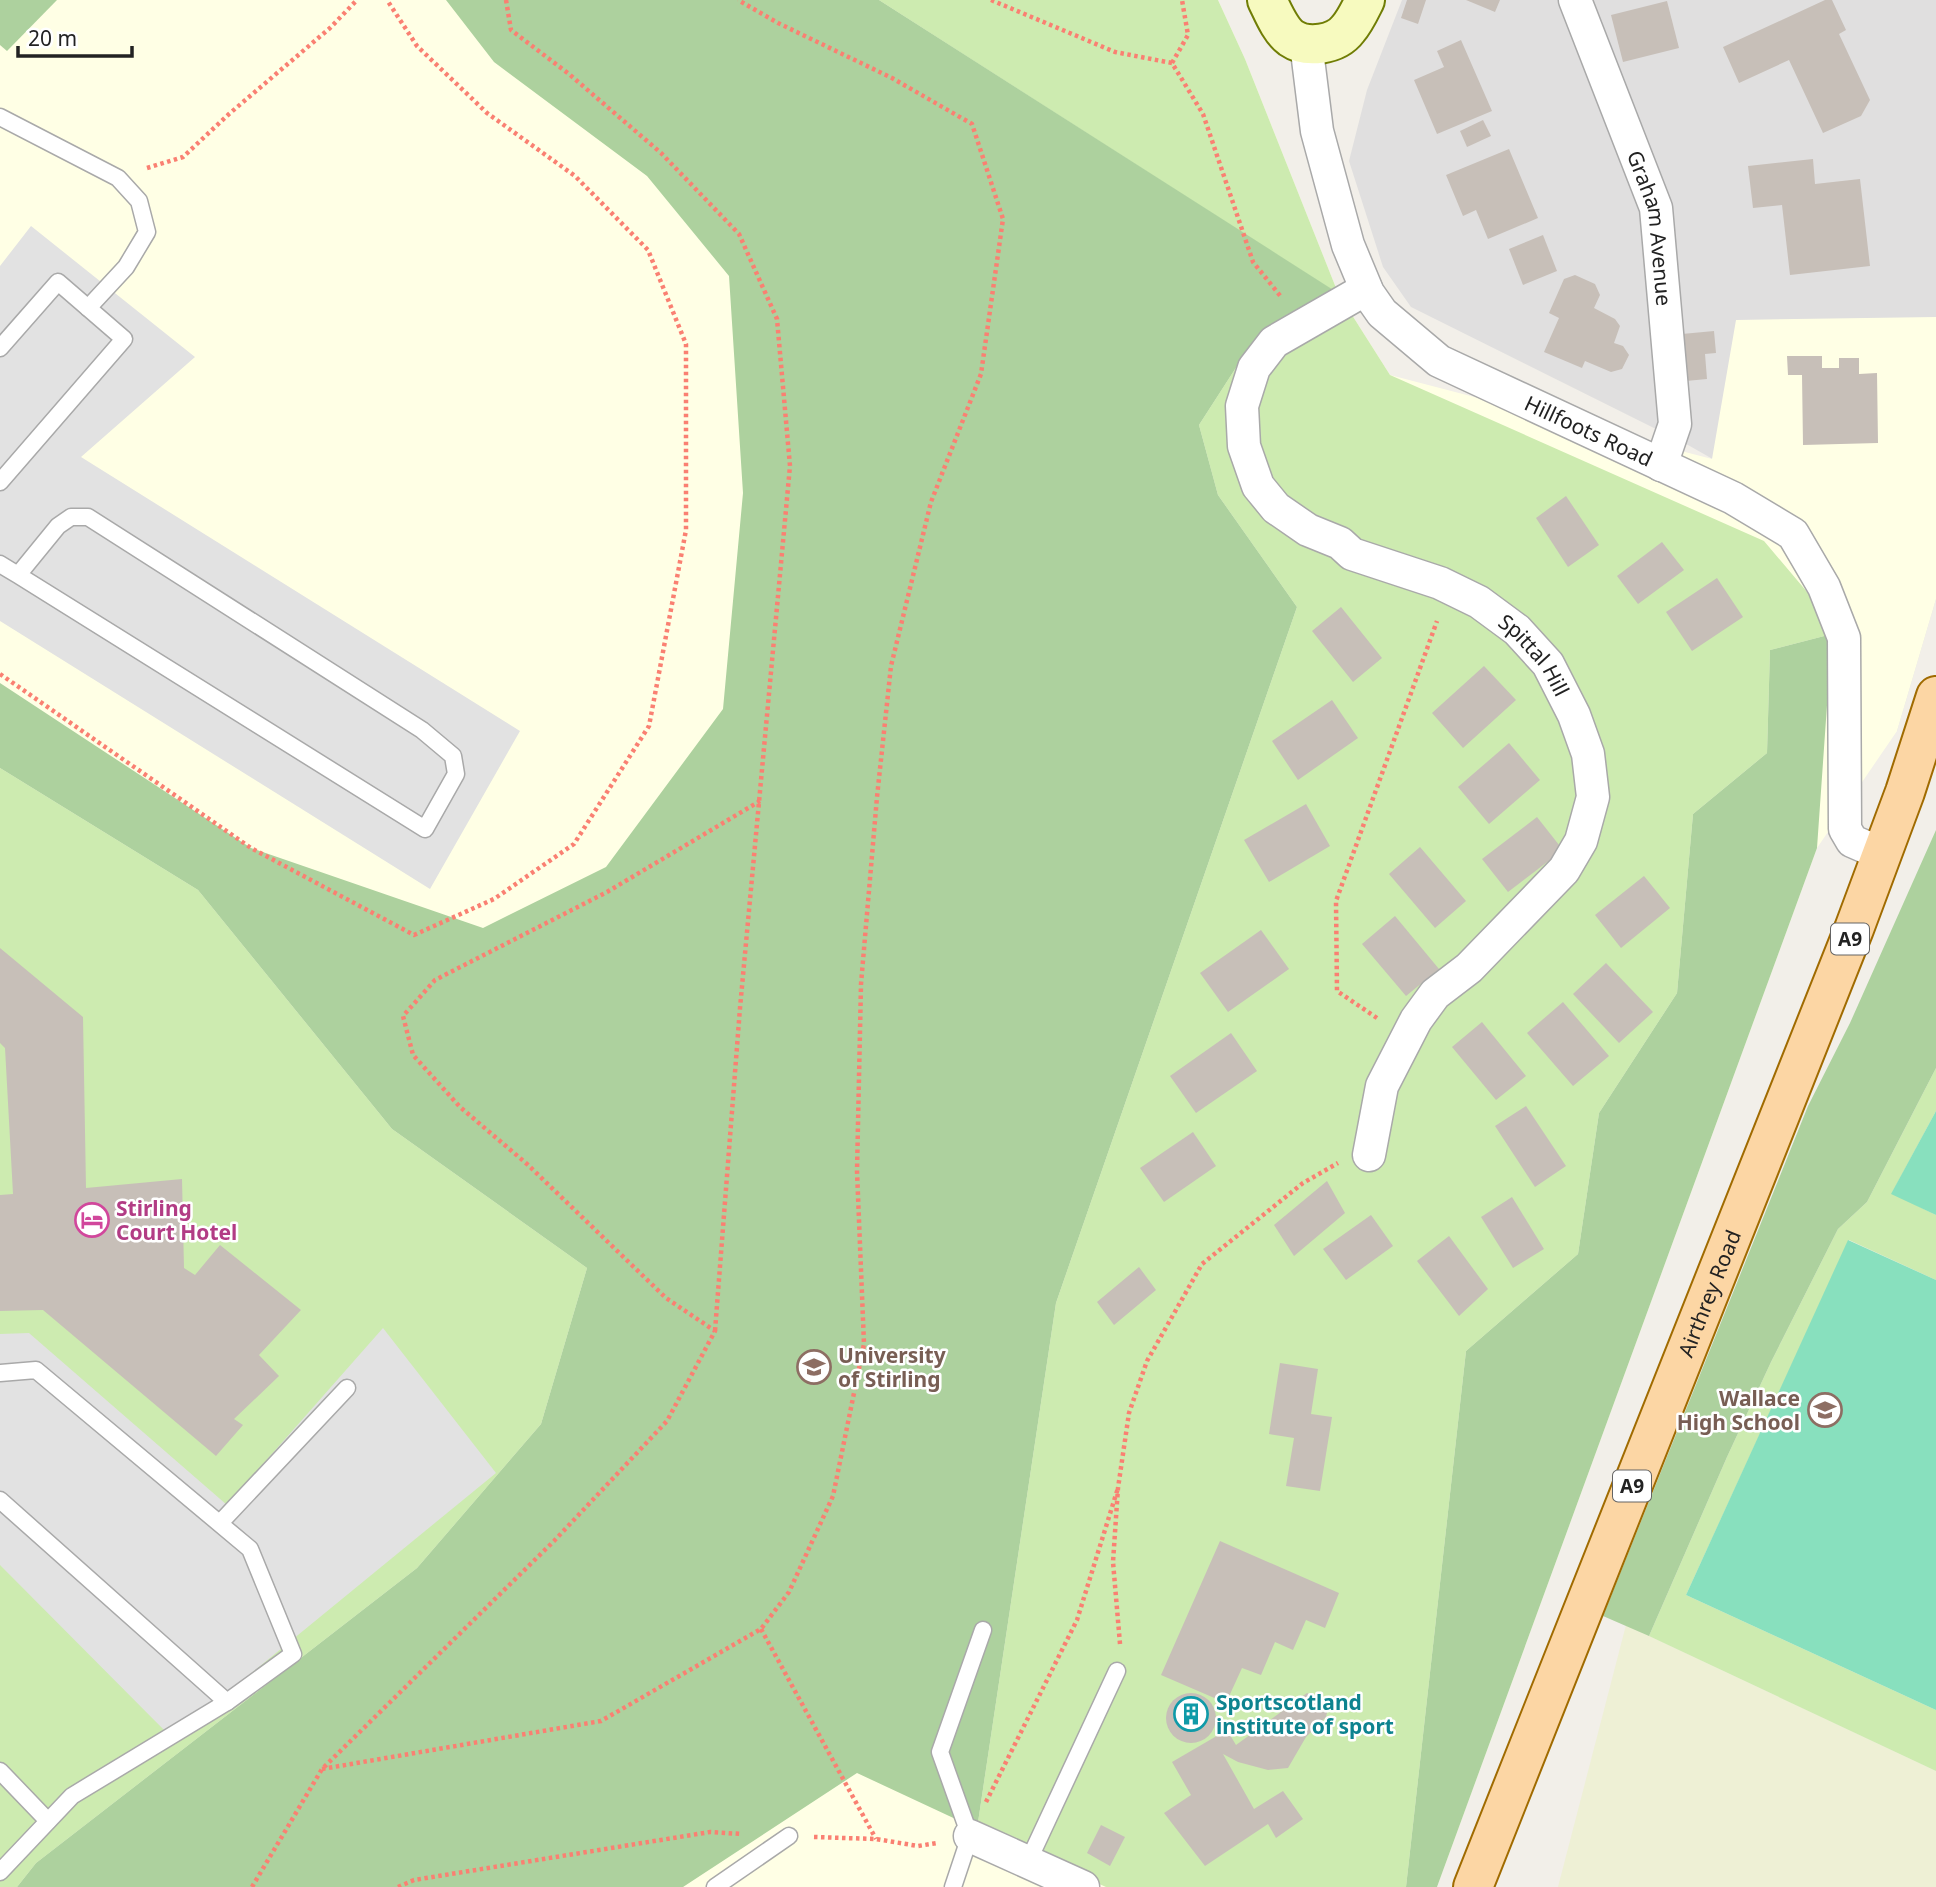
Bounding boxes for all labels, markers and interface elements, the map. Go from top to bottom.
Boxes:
scale bar [18,14,131,58]
text: 20 m [28,24,77,52]
street label: Graham Avenue [1621,146,1679,307]
street label: Hillfoots Road [1520,389,1657,473]
street label: Spittal Hill [1493,607,1576,701]
road number: A9 [1831,923,1869,954]
place label: Stirling Court Hotel [116,1194,237,1246]
hotel icon: Stirling Court Hotel [73,1201,111,1239]
street label: Airthrey Road [1671,1226,1747,1361]
place label: University of Stirling [838,1341,946,1393]
school or university icon: University of Stirling [795,1348,833,1386]
place label: Wallace High School [1677,1384,1800,1436]
school or university icon: Wallace High School [1806,1391,1844,1429]
road number: A9 [1613,1470,1651,1502]
place label: Sportscotland institute of sport [1216,1688,1394,1740]
building icon: Sportscotland institute of sport [1172,1695,1210,1733]

